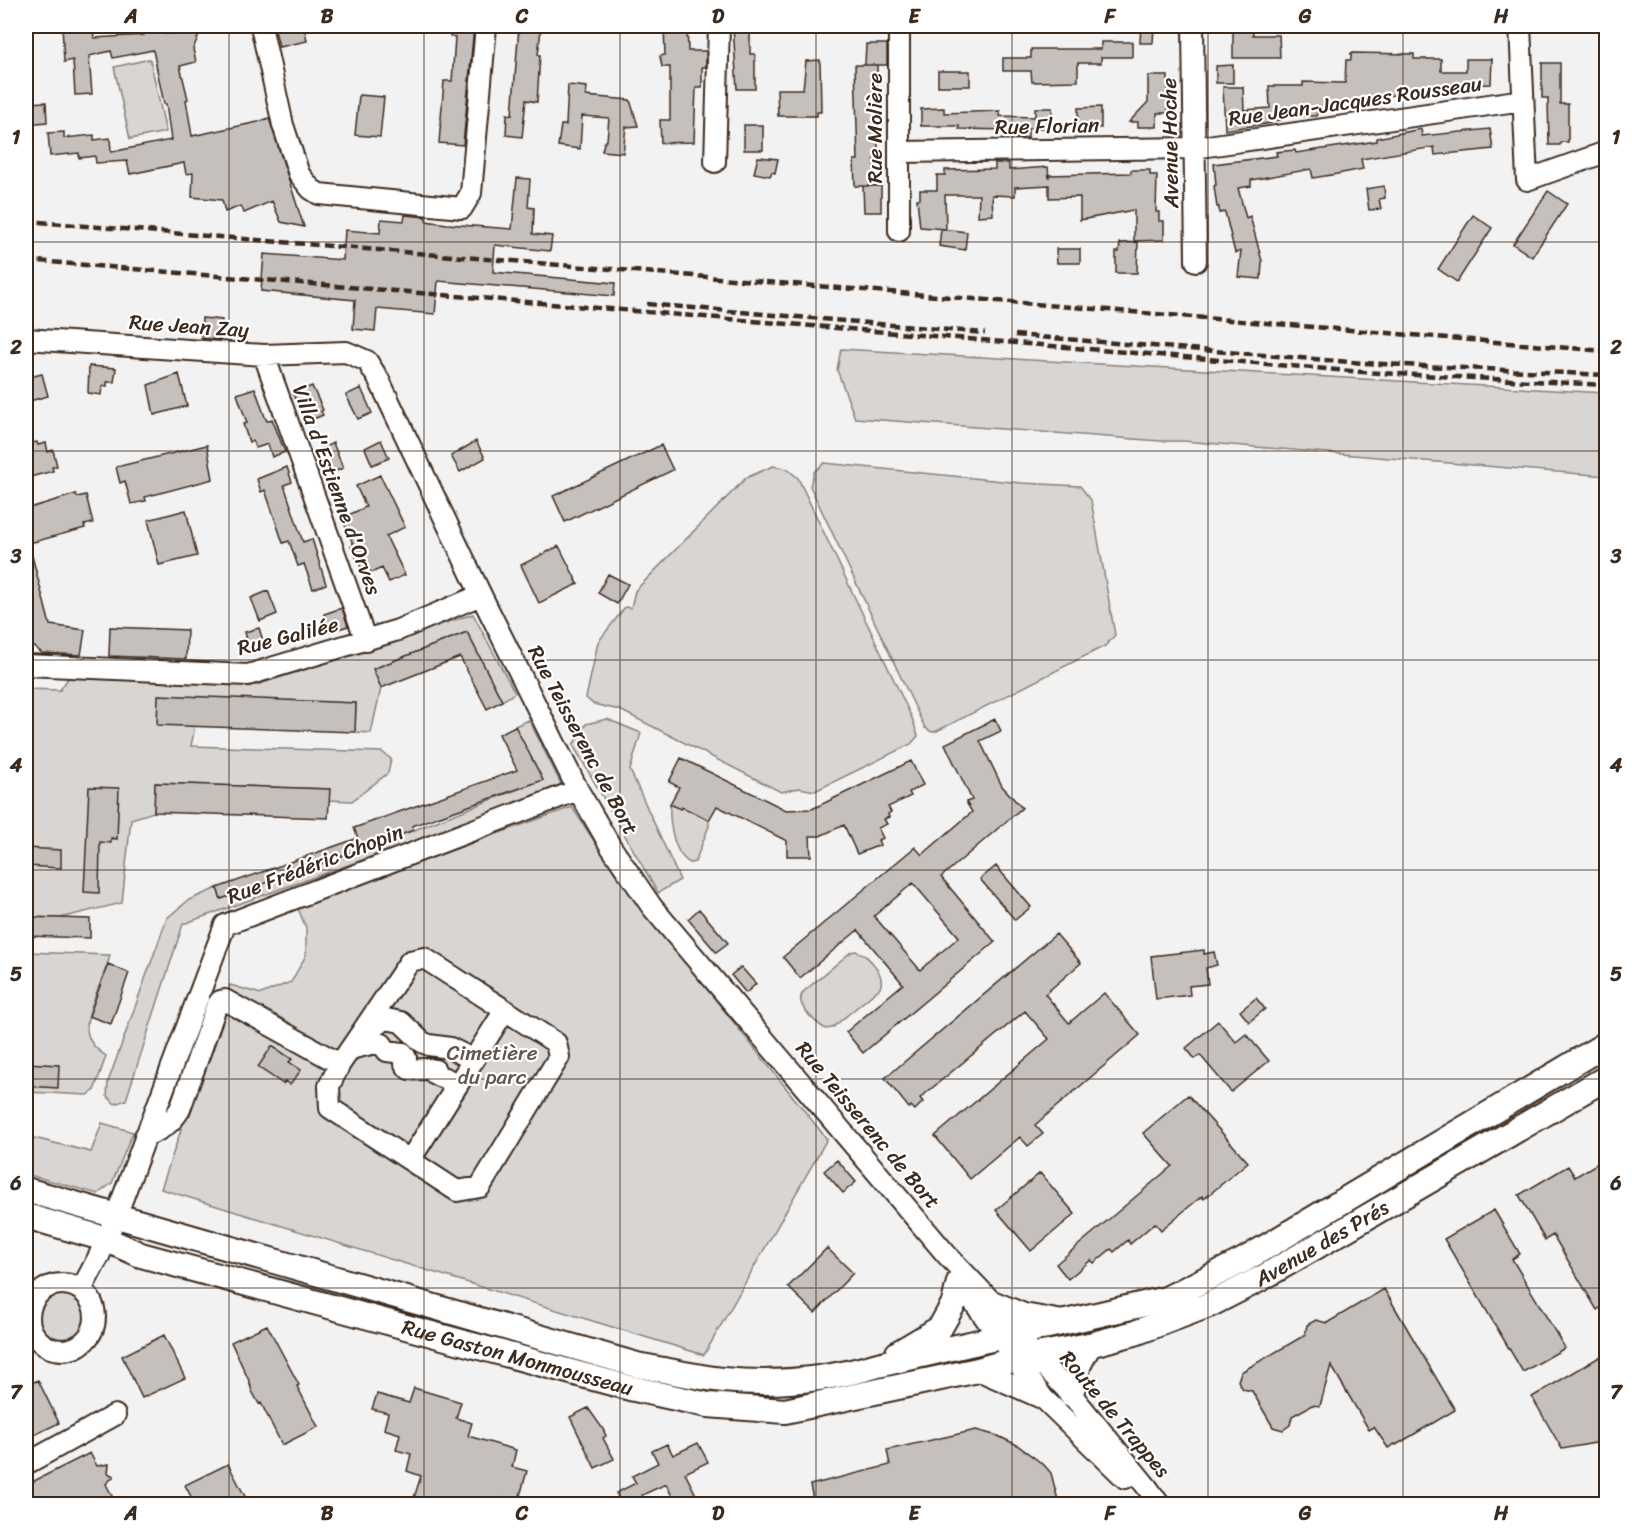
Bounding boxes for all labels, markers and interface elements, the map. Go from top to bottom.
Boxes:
text: A [123,0,138,34]
text: B [321,0,334,34]
text: C [515,0,529,34]
text: D [712,0,725,34]
text: E [908,0,921,34]
text: F [1104,0,1117,34]
text: G [1298,0,1312,34]
text: H [1493,0,1509,34]
street label: Rue Jean-Jacques Rousseau [1226,64,1484,138]
street label: Rue Molière [856,73,894,183]
street label: Avenue Hoche [1150,77,1190,209]
street label: Rue Florian [994,106,1100,146]
text: 1 [12,120,21,155]
text: 1 [1612,120,1621,155]
street label: Rue Jean Zay [128,303,250,349]
text: 2 [9,330,22,365]
text: 2 [1609,330,1622,365]
street label: Villa d'Estienne d'Orves [281,379,393,601]
text: 3 [10,539,22,574]
text: 3 [1610,539,1622,574]
street label: Rue Galilée [233,605,343,667]
street label: Rue Teisserenc de Bort [517,638,649,842]
text: 4 [9,748,23,783]
text: 4 [1609,748,1623,783]
street label: Rue Frédéric Chopin [221,813,409,915]
text: 5 [10,957,22,992]
text: 5 [1610,957,1622,992]
street label: Rue Teisserenc de Bort [786,1032,950,1218]
park label: Cimetière du parc [447,1034,538,1096]
text: 6 [9,1166,22,1201]
text: 6 [1609,1166,1622,1201]
street label: Avenue des Prés [1246,1189,1397,1298]
street label: Rue Gaston Monmousseau [398,1308,638,1407]
street label: Route de Trappes [1050,1342,1180,1487]
text: 7 [10,1375,23,1410]
text: 7 [1610,1375,1623,1410]
text: A [123,1496,138,1530]
text: B [321,1496,334,1530]
text: C [515,1496,529,1530]
text: D [712,1496,725,1530]
text: E [908,1496,921,1530]
text: F [1104,1496,1117,1530]
text: G [1298,1496,1312,1530]
text: H [1493,1496,1509,1530]

